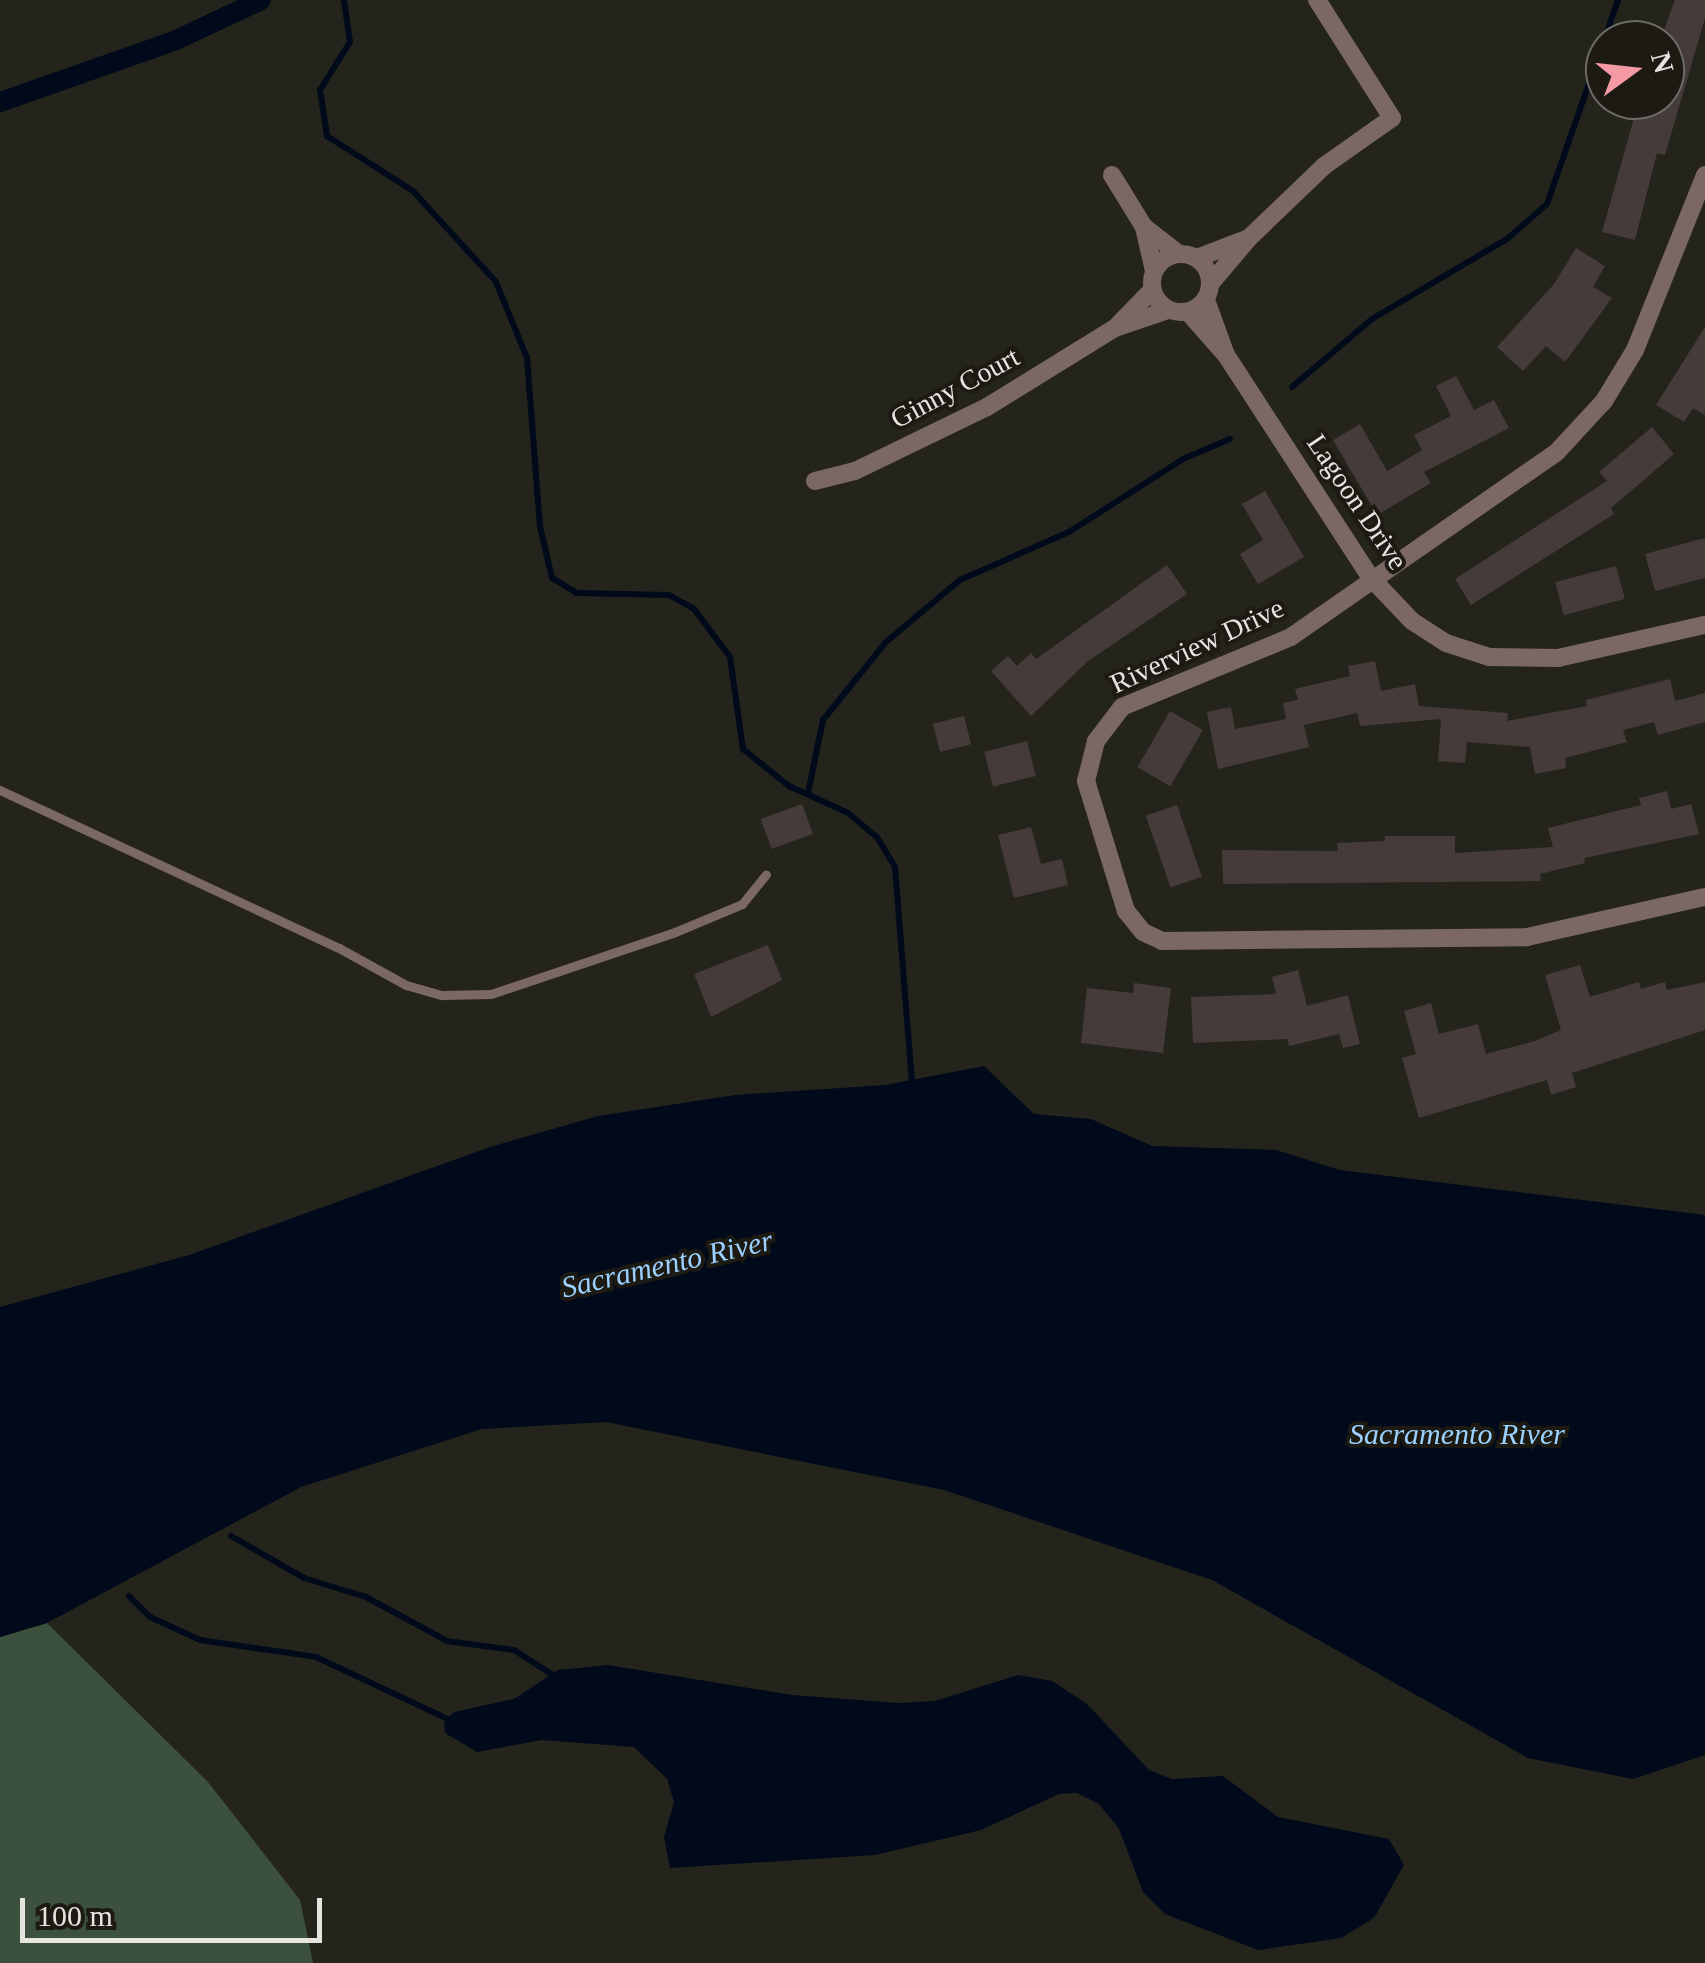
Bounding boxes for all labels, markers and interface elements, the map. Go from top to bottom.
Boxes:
north arrow [1585,20,1685,120]
text: N [1645,49,1680,76]
street label: Ginny Court [885,340,1025,436]
street label: Lagoon Drive [1299,428,1415,576]
street label: Riverview Drive [1105,591,1289,701]
water label: Sacramento River [558,1222,776,1306]
water label: Sacramento River [1349,1416,1565,1452]
scale bar [25,1878,328,1940]
text: 100 m [37,1899,113,1932]

